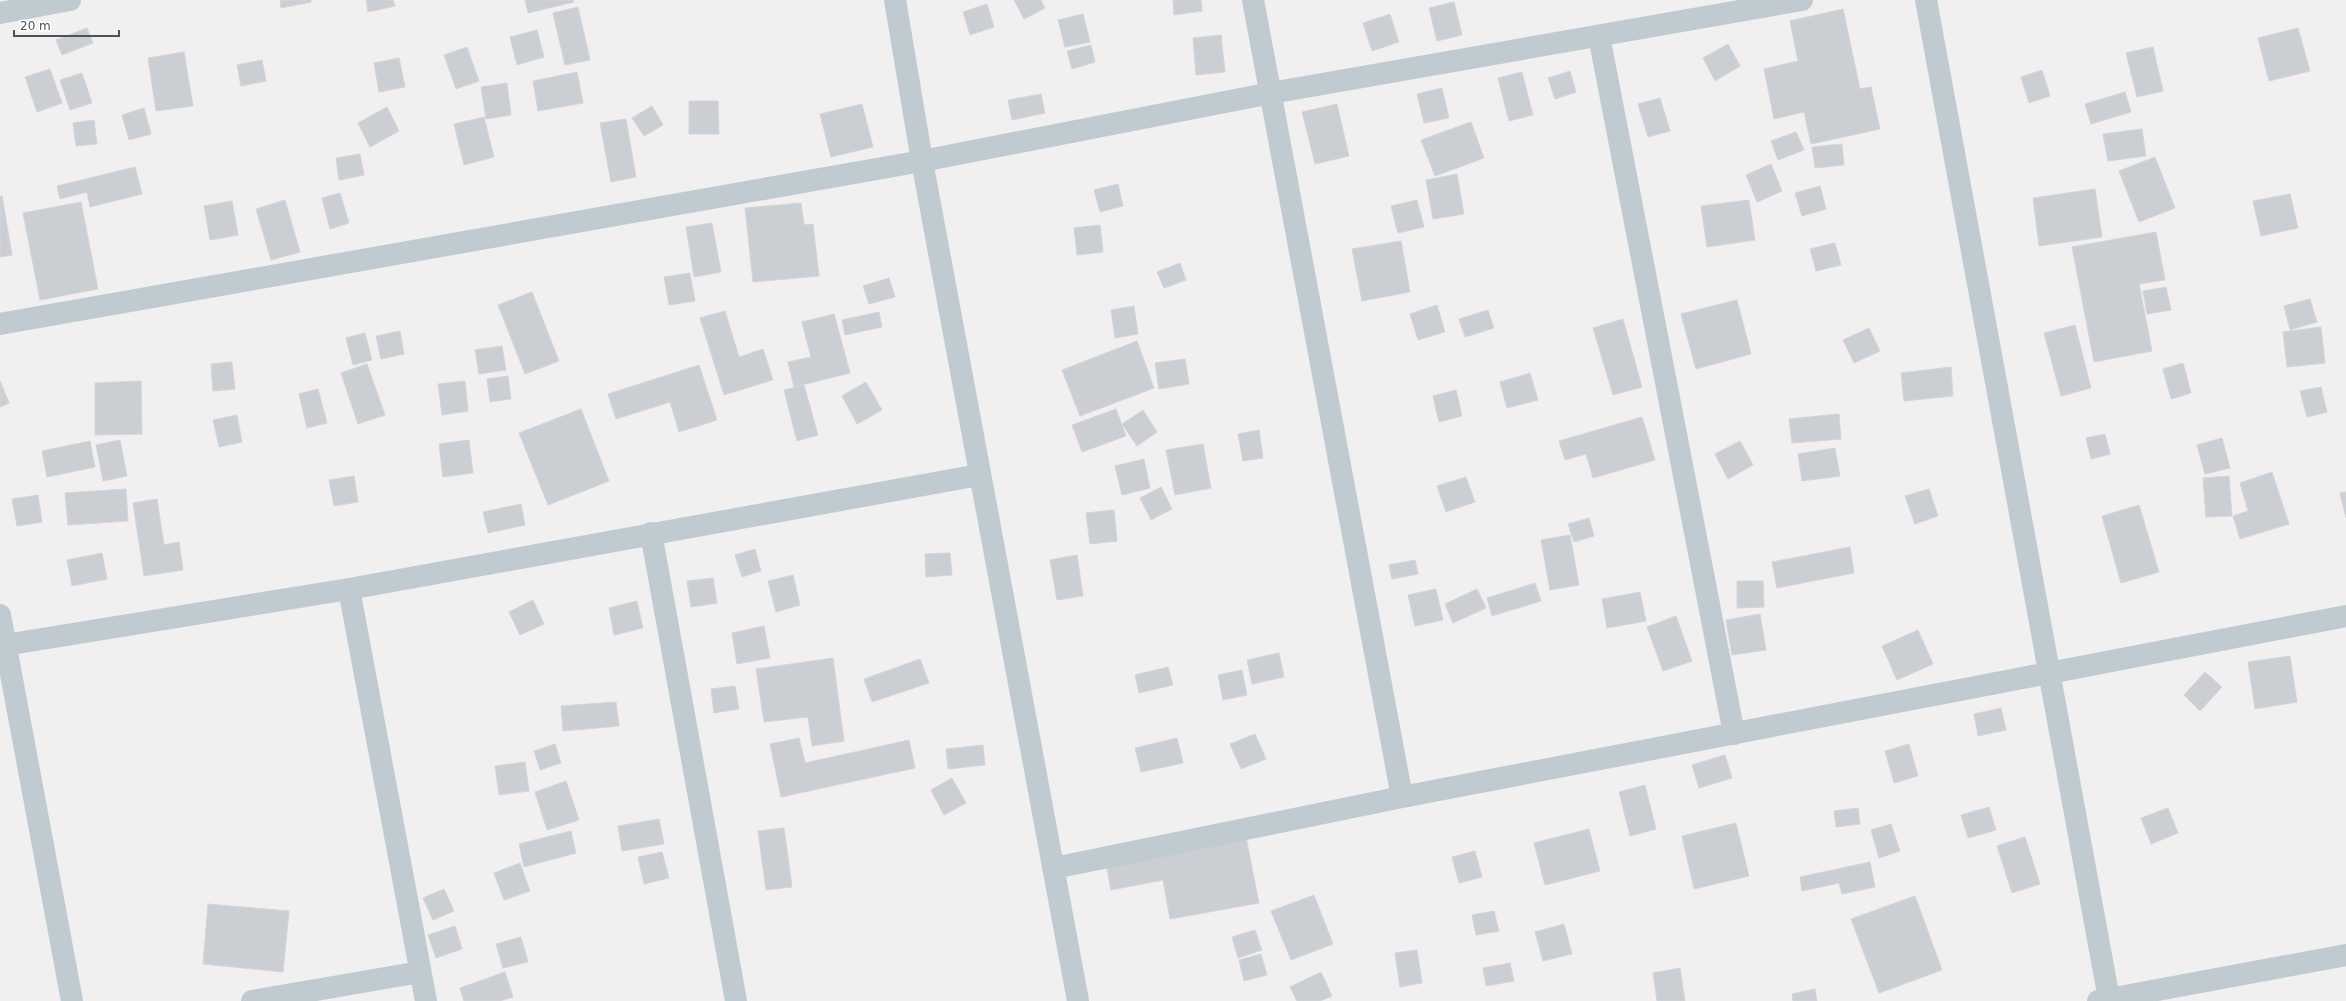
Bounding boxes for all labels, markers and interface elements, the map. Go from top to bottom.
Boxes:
scale bar [14,12,119,38]
text: 20 m [20,19,51,33]

